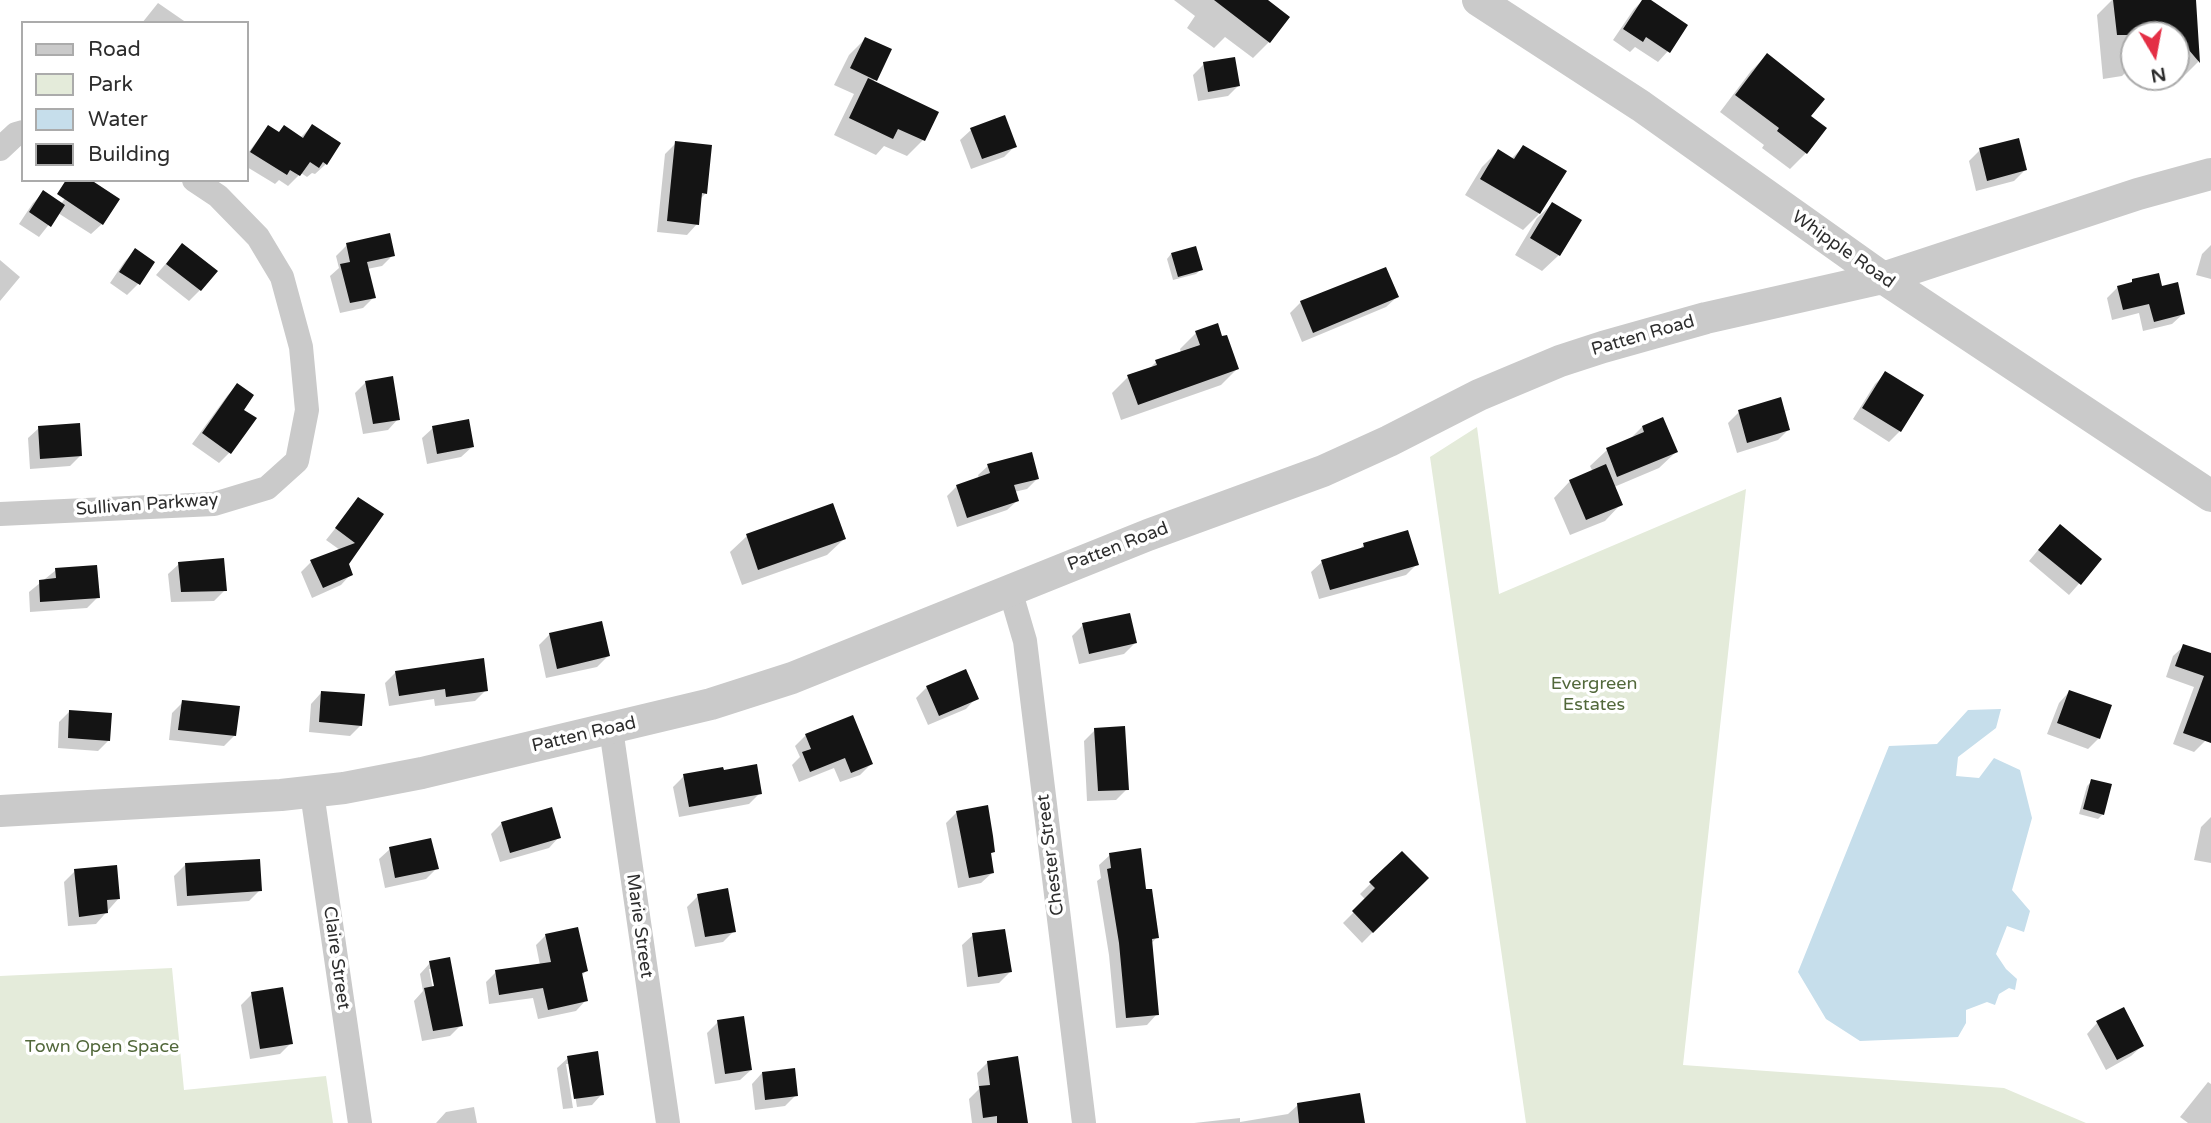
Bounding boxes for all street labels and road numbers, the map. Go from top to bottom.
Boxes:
street label: Whipple Road [1787,206,1899,294]
street label: Patten Road [1589,311,1697,361]
street label: Sullivan Parkway [75,489,219,521]
street label: Patten Road [1065,518,1171,576]
street label: Patten Road [530,713,638,757]
street label: Chester Street [1033,793,1069,917]
street label: Marie Street [621,872,657,980]
street label: Claire Street [318,905,354,1011]

